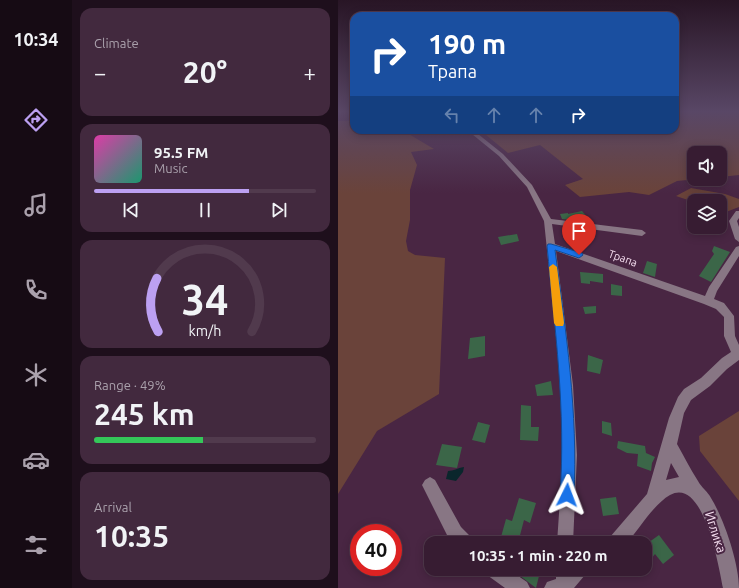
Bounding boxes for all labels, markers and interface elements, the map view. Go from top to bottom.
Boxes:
icon: right [362,28,414,80]
text: 190 m [428,28,506,59]
text: 10:34 [13,29,59,49]
text: Climate [94,36,139,50]
text: 20° [183,55,227,89]
text: − [94,60,106,85]
text: + [304,60,316,85]
text: Трапа [428,61,477,81]
icon: left [441,104,463,126]
icon: ahead [483,104,505,126]
icon: ahead [525,104,547,126]
icon: right [567,104,589,126]
icon: directions [22,106,50,134]
text: 95.5 FM [154,144,208,161]
map controls [687,146,727,234]
button: sound [687,146,727,186]
text: Music [154,161,188,175]
icon: music [22,191,50,219]
button: layers [687,194,727,234]
icon: previous [120,199,142,221]
icon: pause [194,199,216,221]
icon: next [268,199,290,221]
pin [562,214,596,255]
icon: arrive [568,220,590,242]
street label: Трапа [607,247,639,269]
icon: phone [22,276,50,304]
text: 34 [182,276,228,323]
text: km/h [189,323,221,339]
icon: climate [22,361,50,389]
text: Range · 49% [94,378,166,392]
text: 245 km [94,397,195,431]
icon: car [22,446,50,474]
position arrow [546,474,588,516]
text: Arrival [94,500,132,514]
street label: Иглика [703,509,729,555]
text: 10:35 [94,519,169,553]
speed limit sign: 40 [350,524,402,576]
icon: filters [22,531,50,559]
text: 10:35 · 1 min · 220 m [469,547,607,564]

